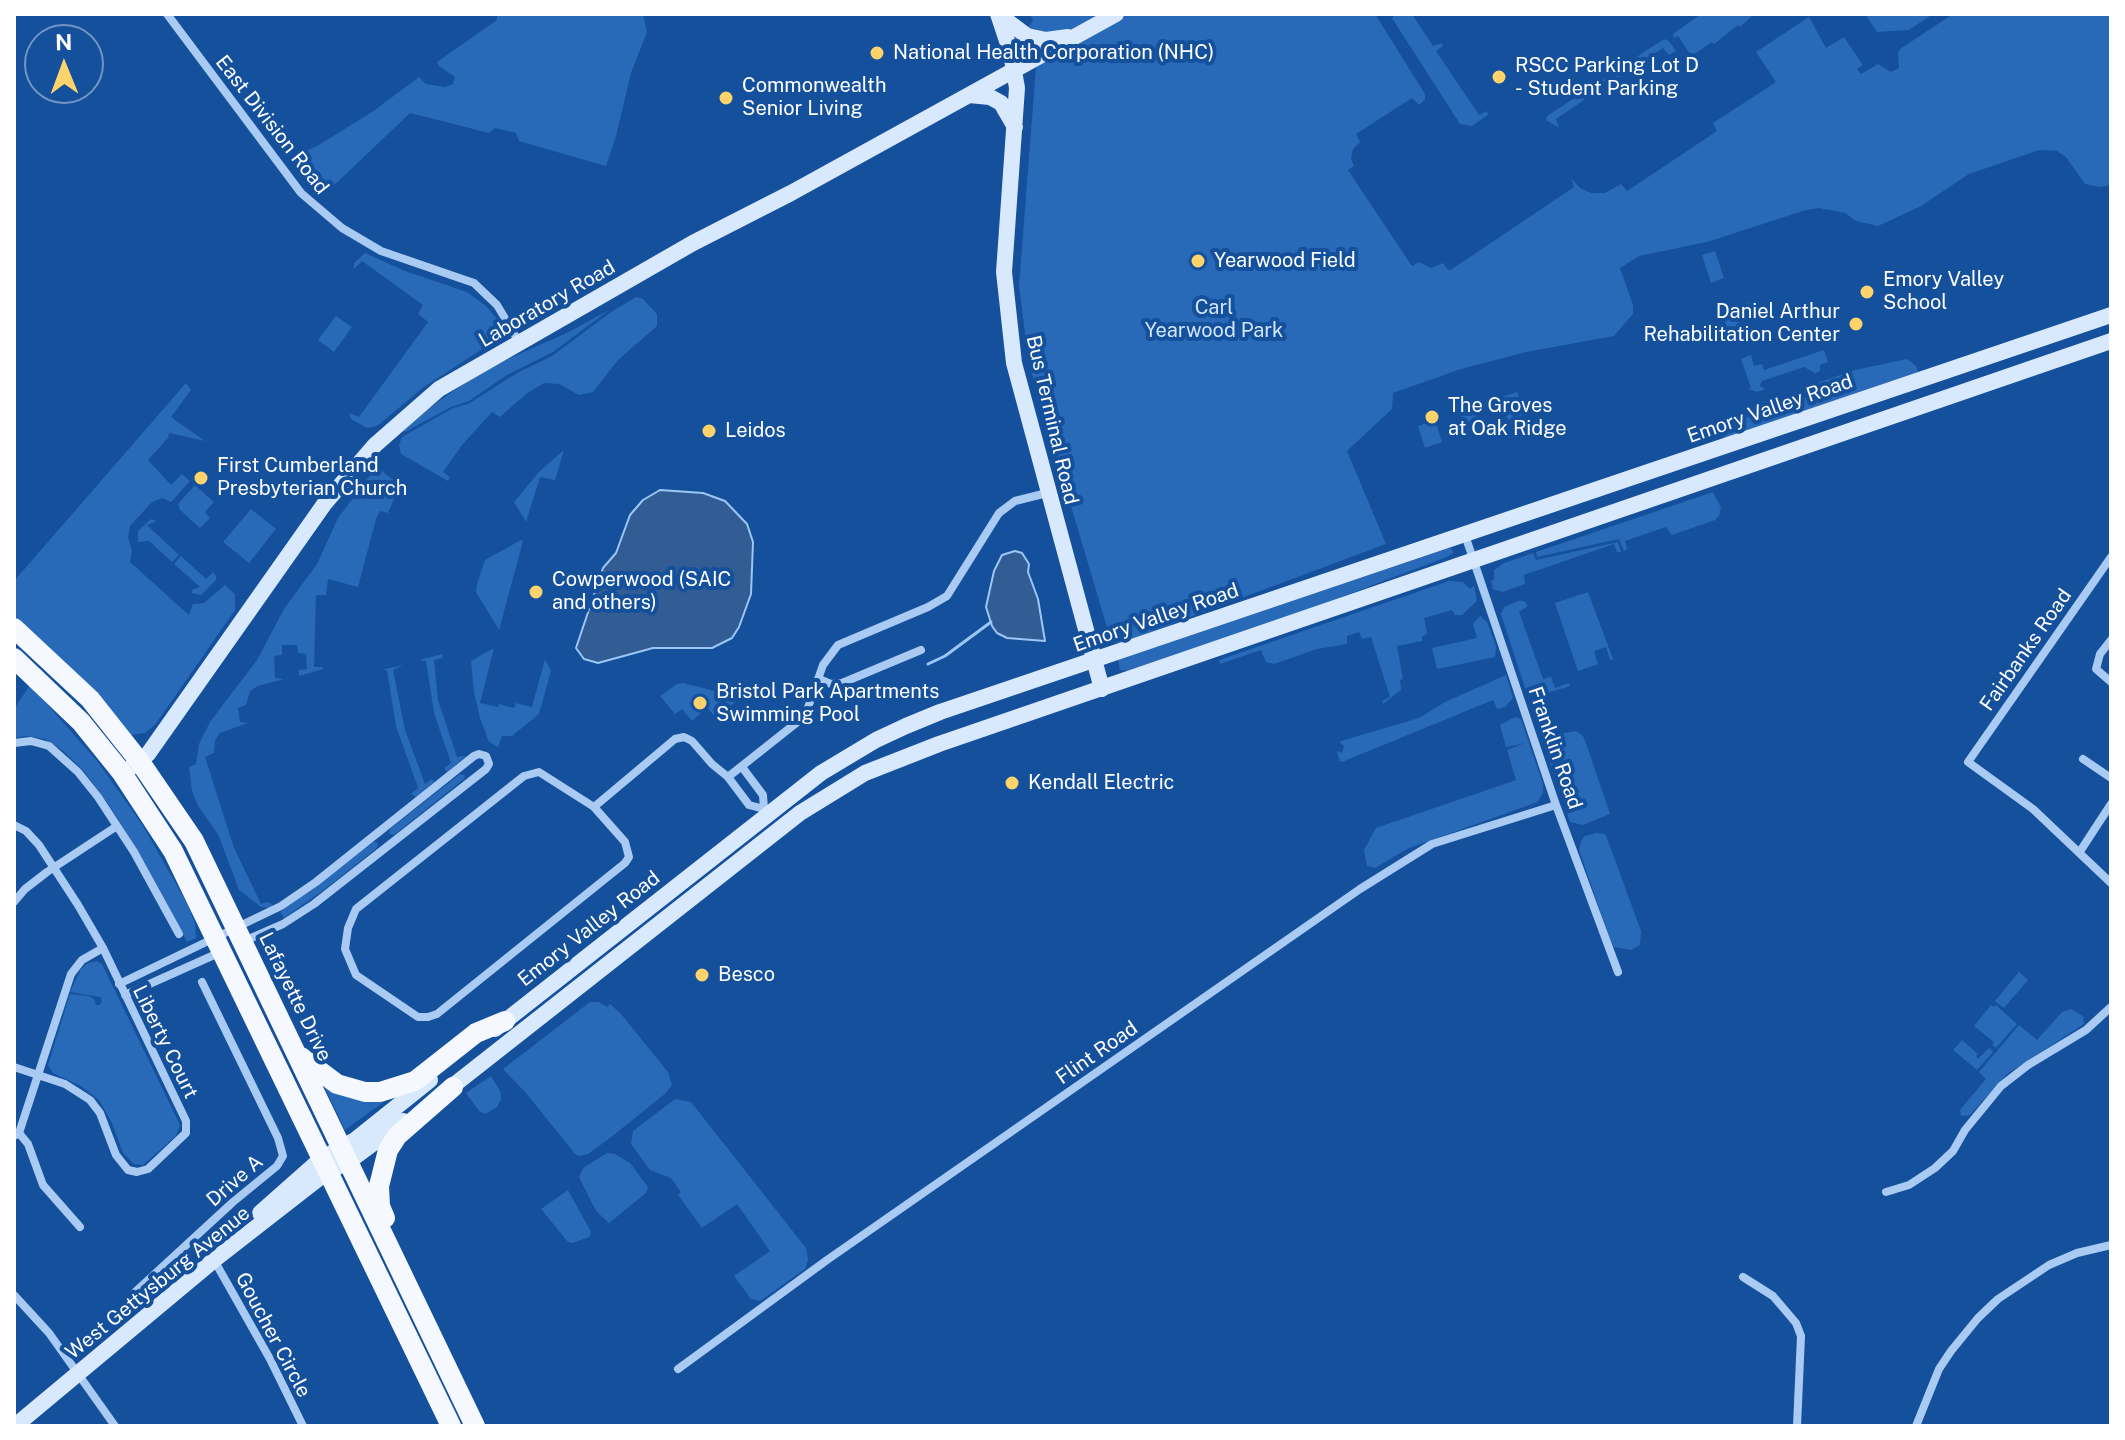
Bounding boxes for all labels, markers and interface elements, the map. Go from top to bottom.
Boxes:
north arrow [24,24,104,104]
text: N [55,29,72,55]
place label: National Health Corporation (NHC) [893,41,1214,65]
marker: National Health Corporation (NHC) [868,44,886,62]
street label: East Division Road [210,51,334,199]
place label: RSCC Parking Lot D - Student Parking [1515,54,1699,101]
marker: RSCC Parking Lot D - Student Parking [1490,68,1508,86]
place label: Commonwealth Senior Living [742,74,886,121]
marker: Commonwealth Senior Living [717,89,735,107]
place label: Yearwood Field [1214,249,1356,273]
marker: Yearwood Field [1189,252,1207,270]
street label: Laboratory Road [475,255,619,353]
place label: Emory Valley School [1883,268,2004,315]
marker: Emory Valley School [1858,283,1876,301]
park label: Carl Yearwood Park [1145,296,1283,343]
place label: Daniel Arthur Rehabilitation Center [1643,300,1840,347]
marker: Daniel Arthur Rehabilitation Center [1847,315,1865,333]
street label: Bus Terminal Road [1021,333,1083,507]
street label: Emory Valley Road [1684,369,1856,449]
place label: The Groves at Oak Ridge [1448,394,1567,441]
marker: The Groves at Oak Ridge [1423,408,1441,426]
place label: Leidos [725,419,786,443]
marker: Leidos [700,422,718,440]
place label: First Cumberland Presbyterian Church [217,454,407,501]
marker: First Cumberland Presbyterian Church [192,469,210,487]
place label: Cowperwood (SAIC and others) [552,568,731,615]
street label: Emory Valley Road [1070,578,1242,658]
marker: Cowperwood (SAIC and others) [527,583,545,601]
street label: Fairbanks Road [1975,584,2077,716]
place label: Bristol Park Apartments Swimming Pool [716,680,939,727]
street label: Franklin Road [1523,684,1587,812]
marker: Bristol Park Apartments Swimming Pool [691,694,709,712]
place label: Kendall Electric [1028,771,1174,795]
marker: Kendall Electric [1003,774,1021,792]
street label: Emory Valley Road [513,866,665,992]
street label: Lafayette Drive [253,929,337,1065]
place label: Besco [718,963,775,987]
marker: Besco [693,966,711,984]
street label: Liberty Court [127,982,203,1102]
street label: Flint Road [1052,1016,1142,1090]
street label: Drive A [202,1150,268,1212]
street label: West Gettysburg Avenue [61,1201,255,1365]
street label: Goucher Circle [230,1268,316,1402]

